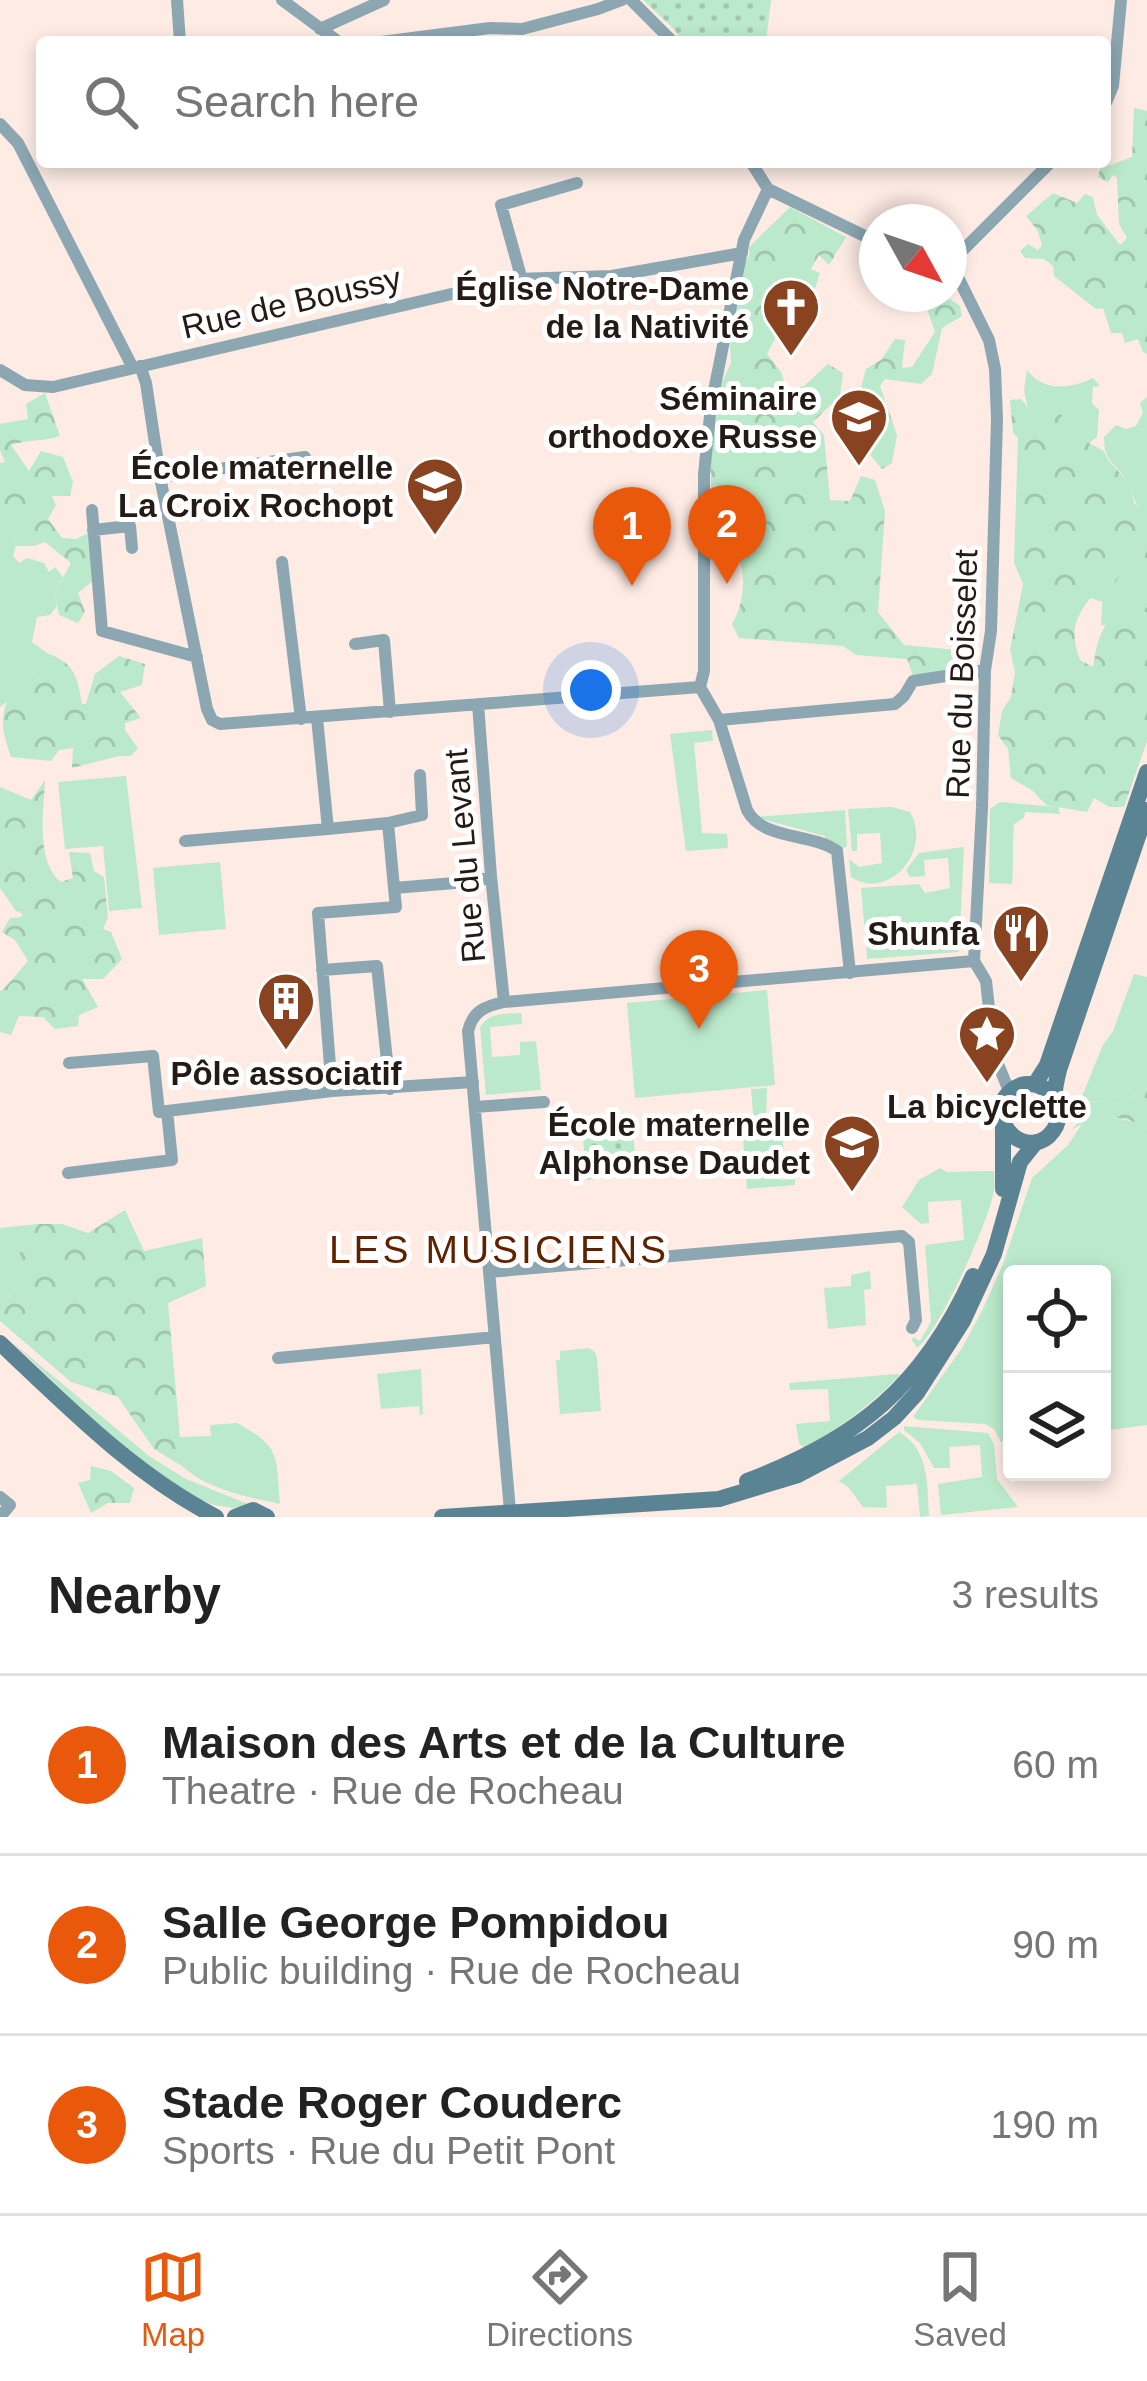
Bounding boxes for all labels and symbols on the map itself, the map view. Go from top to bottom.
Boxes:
north arrow [859,204,967,312]
street label: Rue de Boussy [178,259,405,346]
place label: Église Notre-Dame de la Nativité [456,270,749,345]
church icon: Église Notre-Dame de la Nativité [760,276,822,358]
place label: Séminaire orthodoxe Russe [547,380,817,455]
school or university icon: Séminaire orthodoxe Russe [828,386,890,468]
place label: École maternelle La Croix Rochopt [118,449,393,524]
school or university icon: École maternelle La Croix Rochopt [404,455,466,537]
pin: 2 [688,485,766,584]
pin: 1 [593,487,671,586]
street label: Rue du Boisselet [939,549,984,799]
your location [561,660,621,720]
street label: Rue du Levant [437,747,492,964]
restaurant icon: Shunfa [990,902,1052,984]
place label: Shunfa [867,915,980,952]
pin: 3 [660,930,738,1029]
building icon: Pôle associatif [255,970,317,1052]
place icon: La bicyclette [956,1003,1018,1085]
place label: Pôle associatif [170,1055,403,1092]
place label: La bicyclette [887,1088,1087,1125]
place label: École maternelle Alphonse Daudet [539,1106,810,1181]
school or university icon: École maternelle Alphonse Daudet [821,1112,883,1194]
district label: LES MUSICIENS [329,1228,669,1271]

